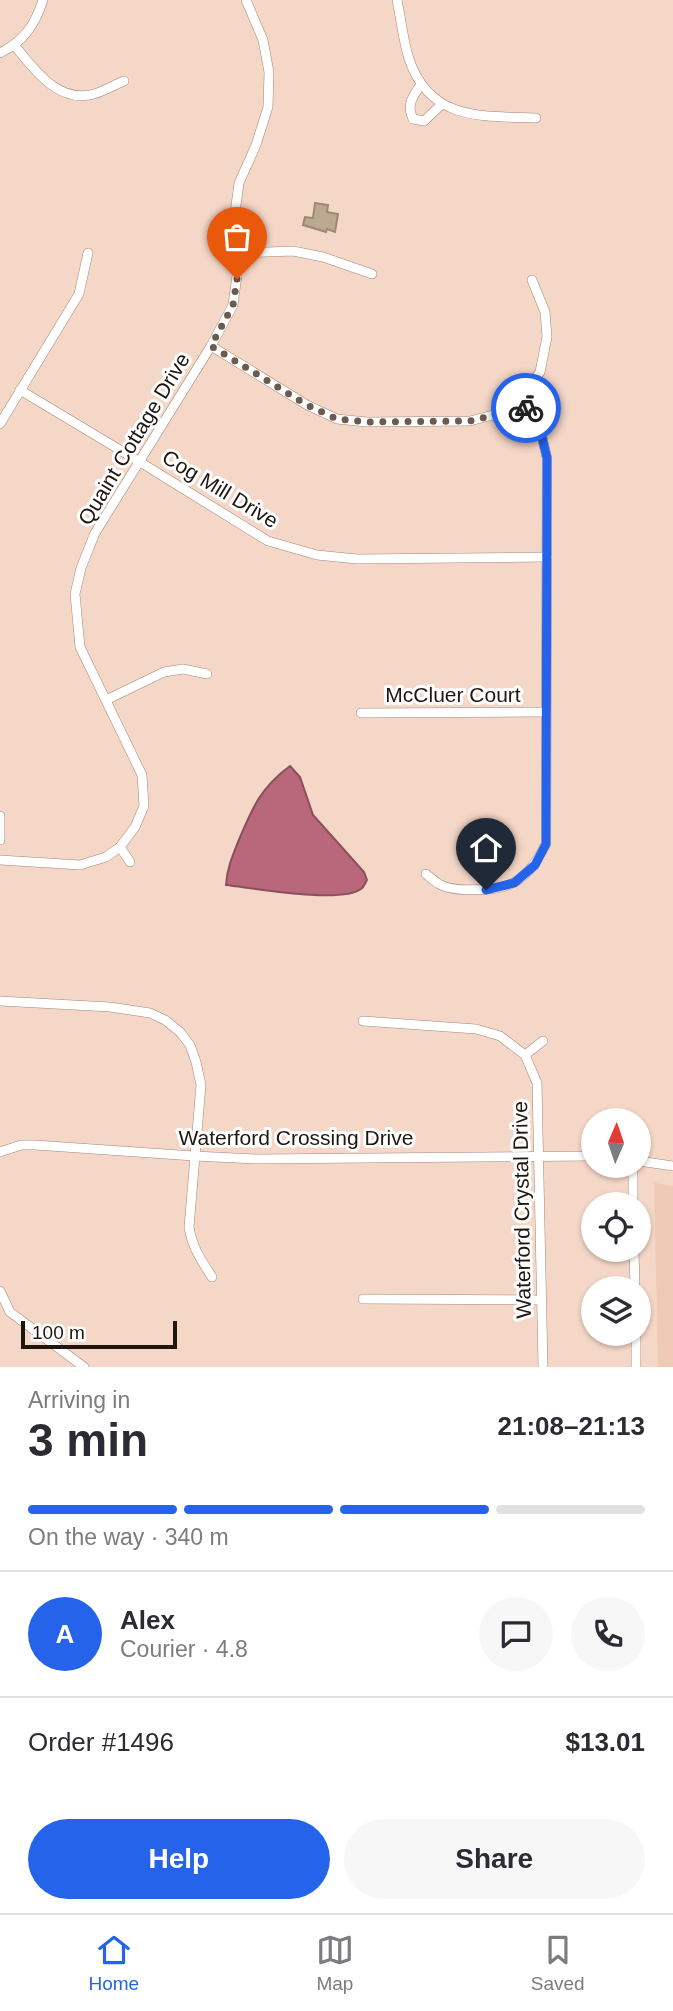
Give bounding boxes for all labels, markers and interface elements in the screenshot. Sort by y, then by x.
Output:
pin [207,207,267,279]
icon: bag [218,218,256,256]
street label: Quaint Cottage Drive [73,349,194,529]
courier [491,373,561,443]
icon: bike [507,389,545,427]
street label: Cog Mill Drive [158,445,282,532]
street label: McCluer Court [385,683,521,706]
pin [456,818,516,890]
icon: home [467,829,505,867]
street label: Waterford Crystal Drive [508,1101,535,1319]
north arrow [581,1108,651,1178]
map controls [581,1108,651,1346]
street label: Waterford Crossing Drive [179,1126,413,1149]
button: locate [581,1192,651,1262]
button: layers [581,1276,651,1346]
scale bar [21,1318,177,1350]
text: 100 m [32,1322,85,1343]
text: Arriving in [28,1387,130,1413]
text: 21:08–21:13 [498,1411,645,1441]
text: 3 min [28,1414,148,1466]
text: On the way · 340 m [28,1524,229,1550]
button: chat [479,1597,553,1671]
button: phone [571,1597,645,1671]
text: Alex [120,1605,175,1635]
text: A [56,1619,74,1649]
text: Courier · 4.8 [120,1636,248,1662]
text: Order #1496 [28,1727,174,1757]
text: $13.01 [565,1727,645,1757]
button: Help [28,1819,330,1899]
button: Share [344,1819,645,1899]
tab: Home [88,1931,139,1995]
tab: Map [316,1931,354,1995]
tab: Saved [531,1931,585,1995]

